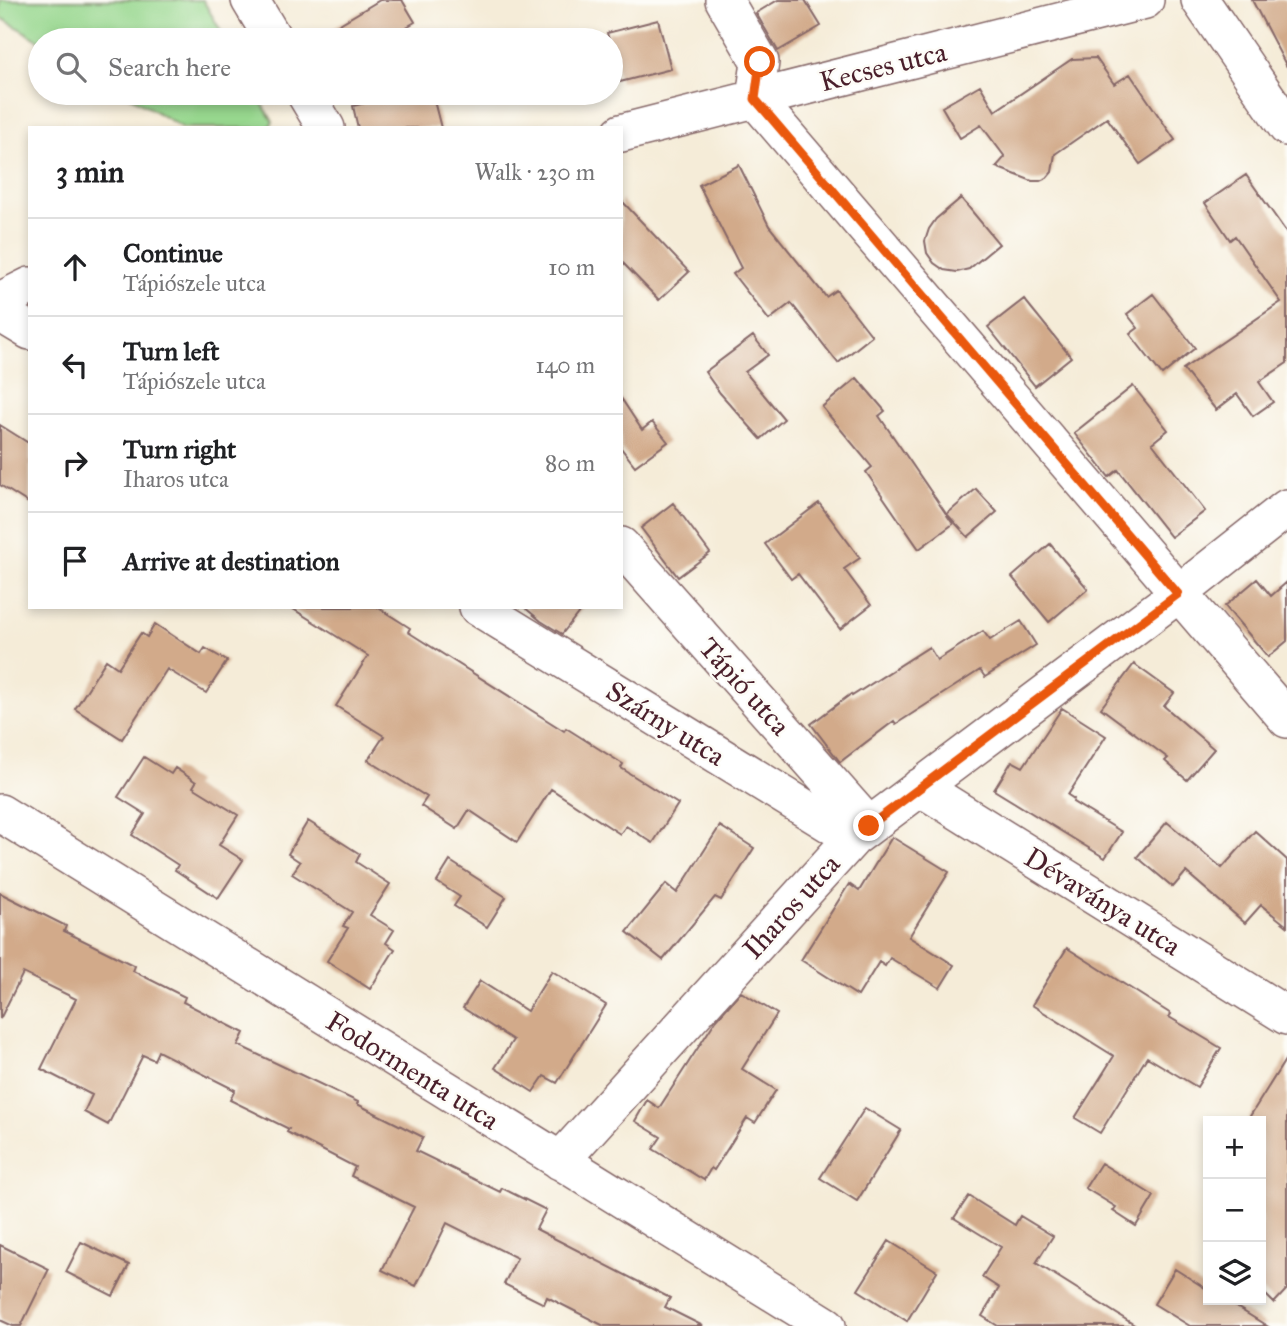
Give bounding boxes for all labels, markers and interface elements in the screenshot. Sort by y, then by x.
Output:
search box [28,28,623,105]
street label: Kecses utca [816,34,950,99]
route start [744,46,775,77]
icon: search [52,48,90,86]
text: Search here [108,51,231,83]
text: 3 min [56,154,124,190]
text: Walk · 230 m [475,158,595,186]
text: Continue [123,237,223,269]
icon: ahead [56,248,94,286]
text: 10 m [548,253,595,281]
text: Tápiószele utca [123,269,266,297]
text: Turn left [123,335,219,367]
icon: left [56,346,94,384]
text: 140 m [535,351,595,379]
text: Tápiószele utca [123,367,266,395]
text: Turn right [123,433,236,465]
icon: right [56,444,94,482]
text: 80 m [545,449,595,477]
text: Iharos utca [123,465,229,493]
icon: arrive [56,542,94,580]
text: Arrive at destination [123,545,340,577]
street label: Tápió utca [692,630,798,743]
street label: Szárny utca [600,673,732,774]
route end [853,810,884,841]
street label: Dévaványa utca [1018,839,1188,963]
street label: Iharos utca [735,847,848,966]
street label: Fodormenta utca [320,1003,506,1138]
map controls [1203,1116,1266,1305]
button: + [1203,1116,1266,1179]
button: − [1203,1179,1266,1242]
button: layers [1203,1242,1266,1305]

